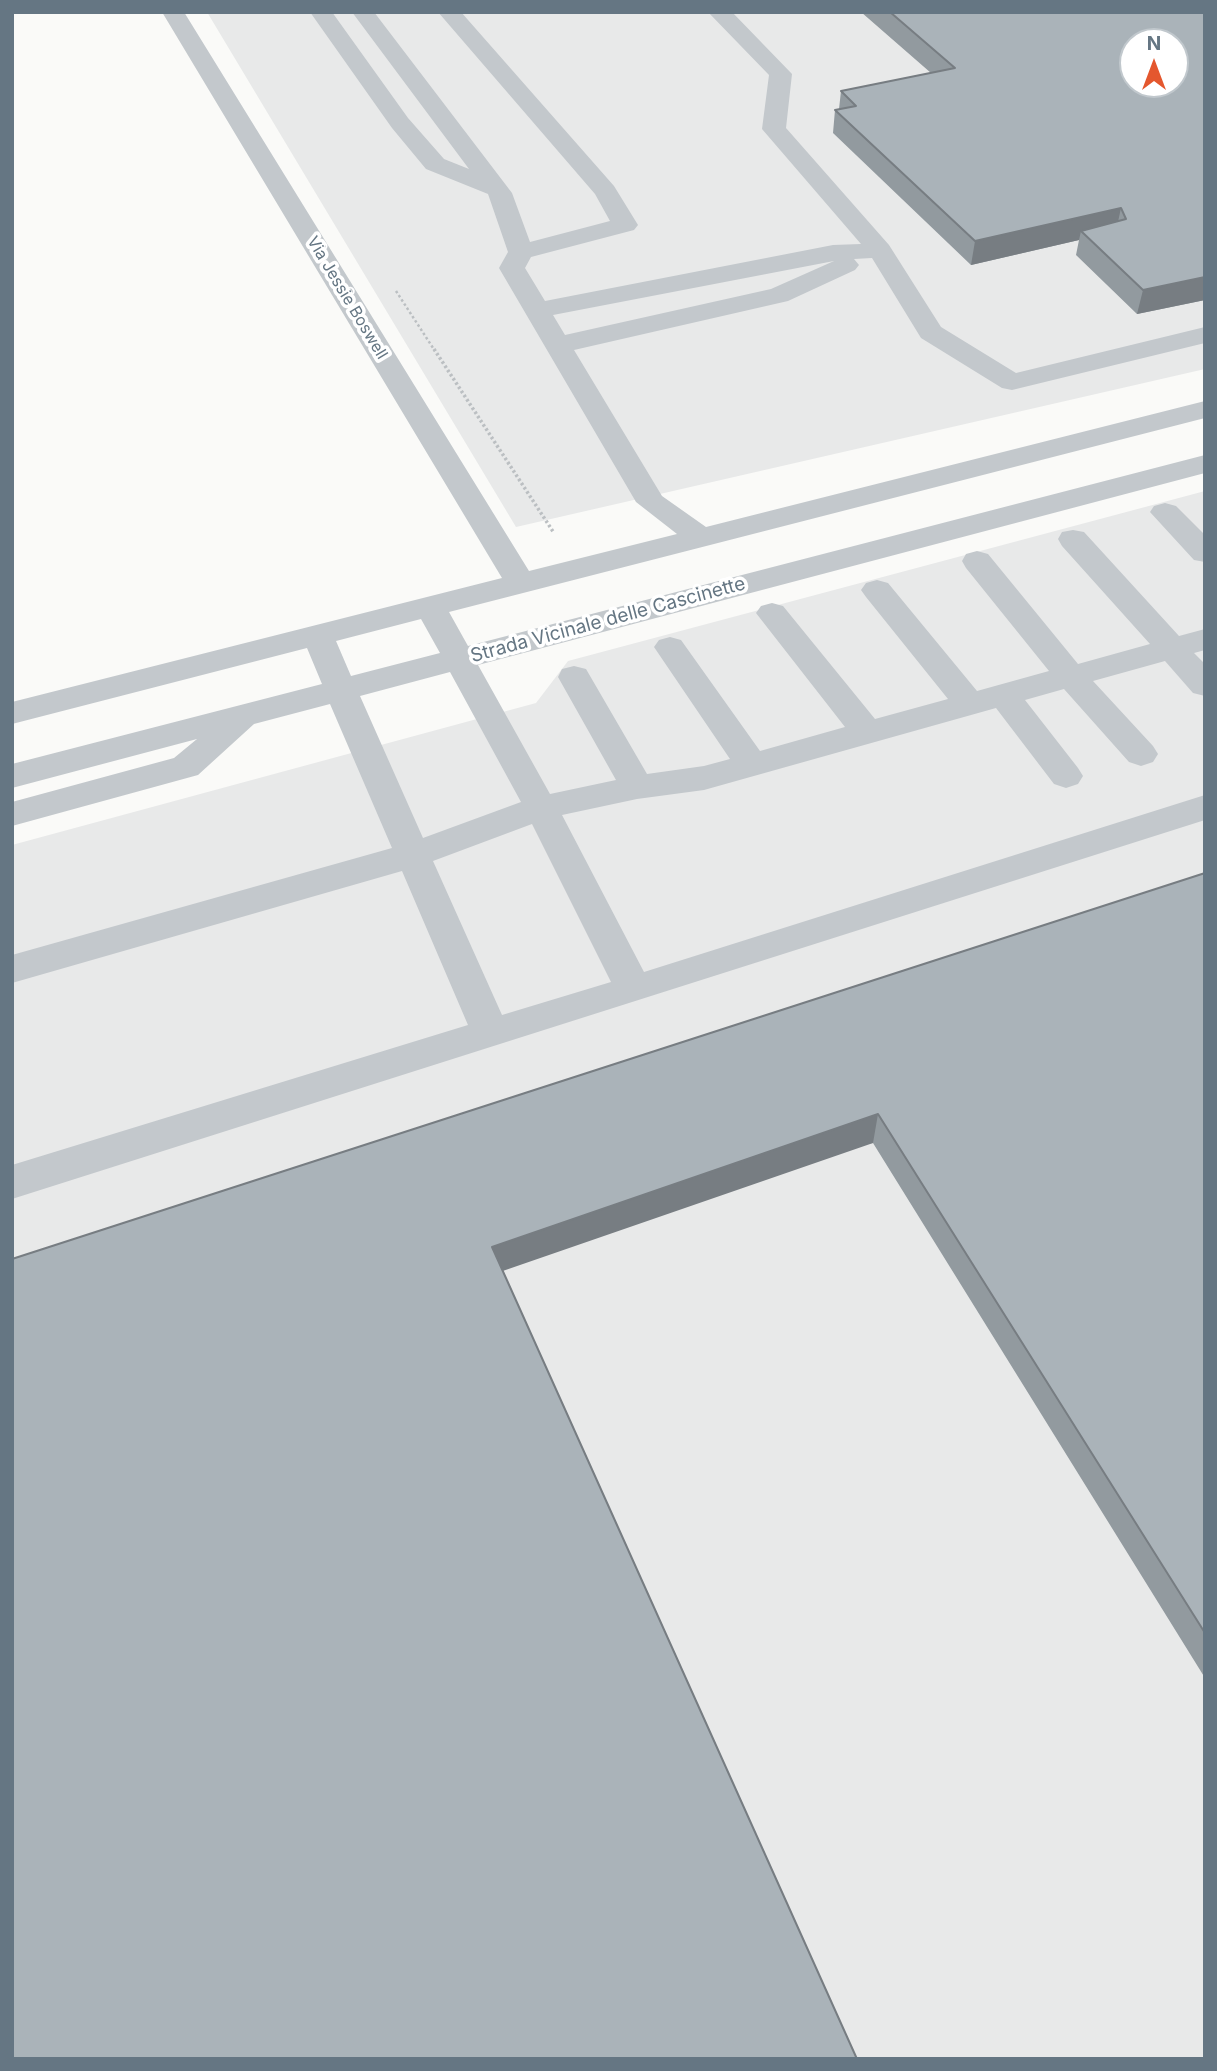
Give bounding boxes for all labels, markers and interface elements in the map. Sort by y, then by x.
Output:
north arrow [1119,28,1189,98]
text: N [1147,32,1161,55]
street label: Via Jessie Boswell [303,233,391,363]
street label: Strada Vicinale delle Cascinette [468,572,748,668]

